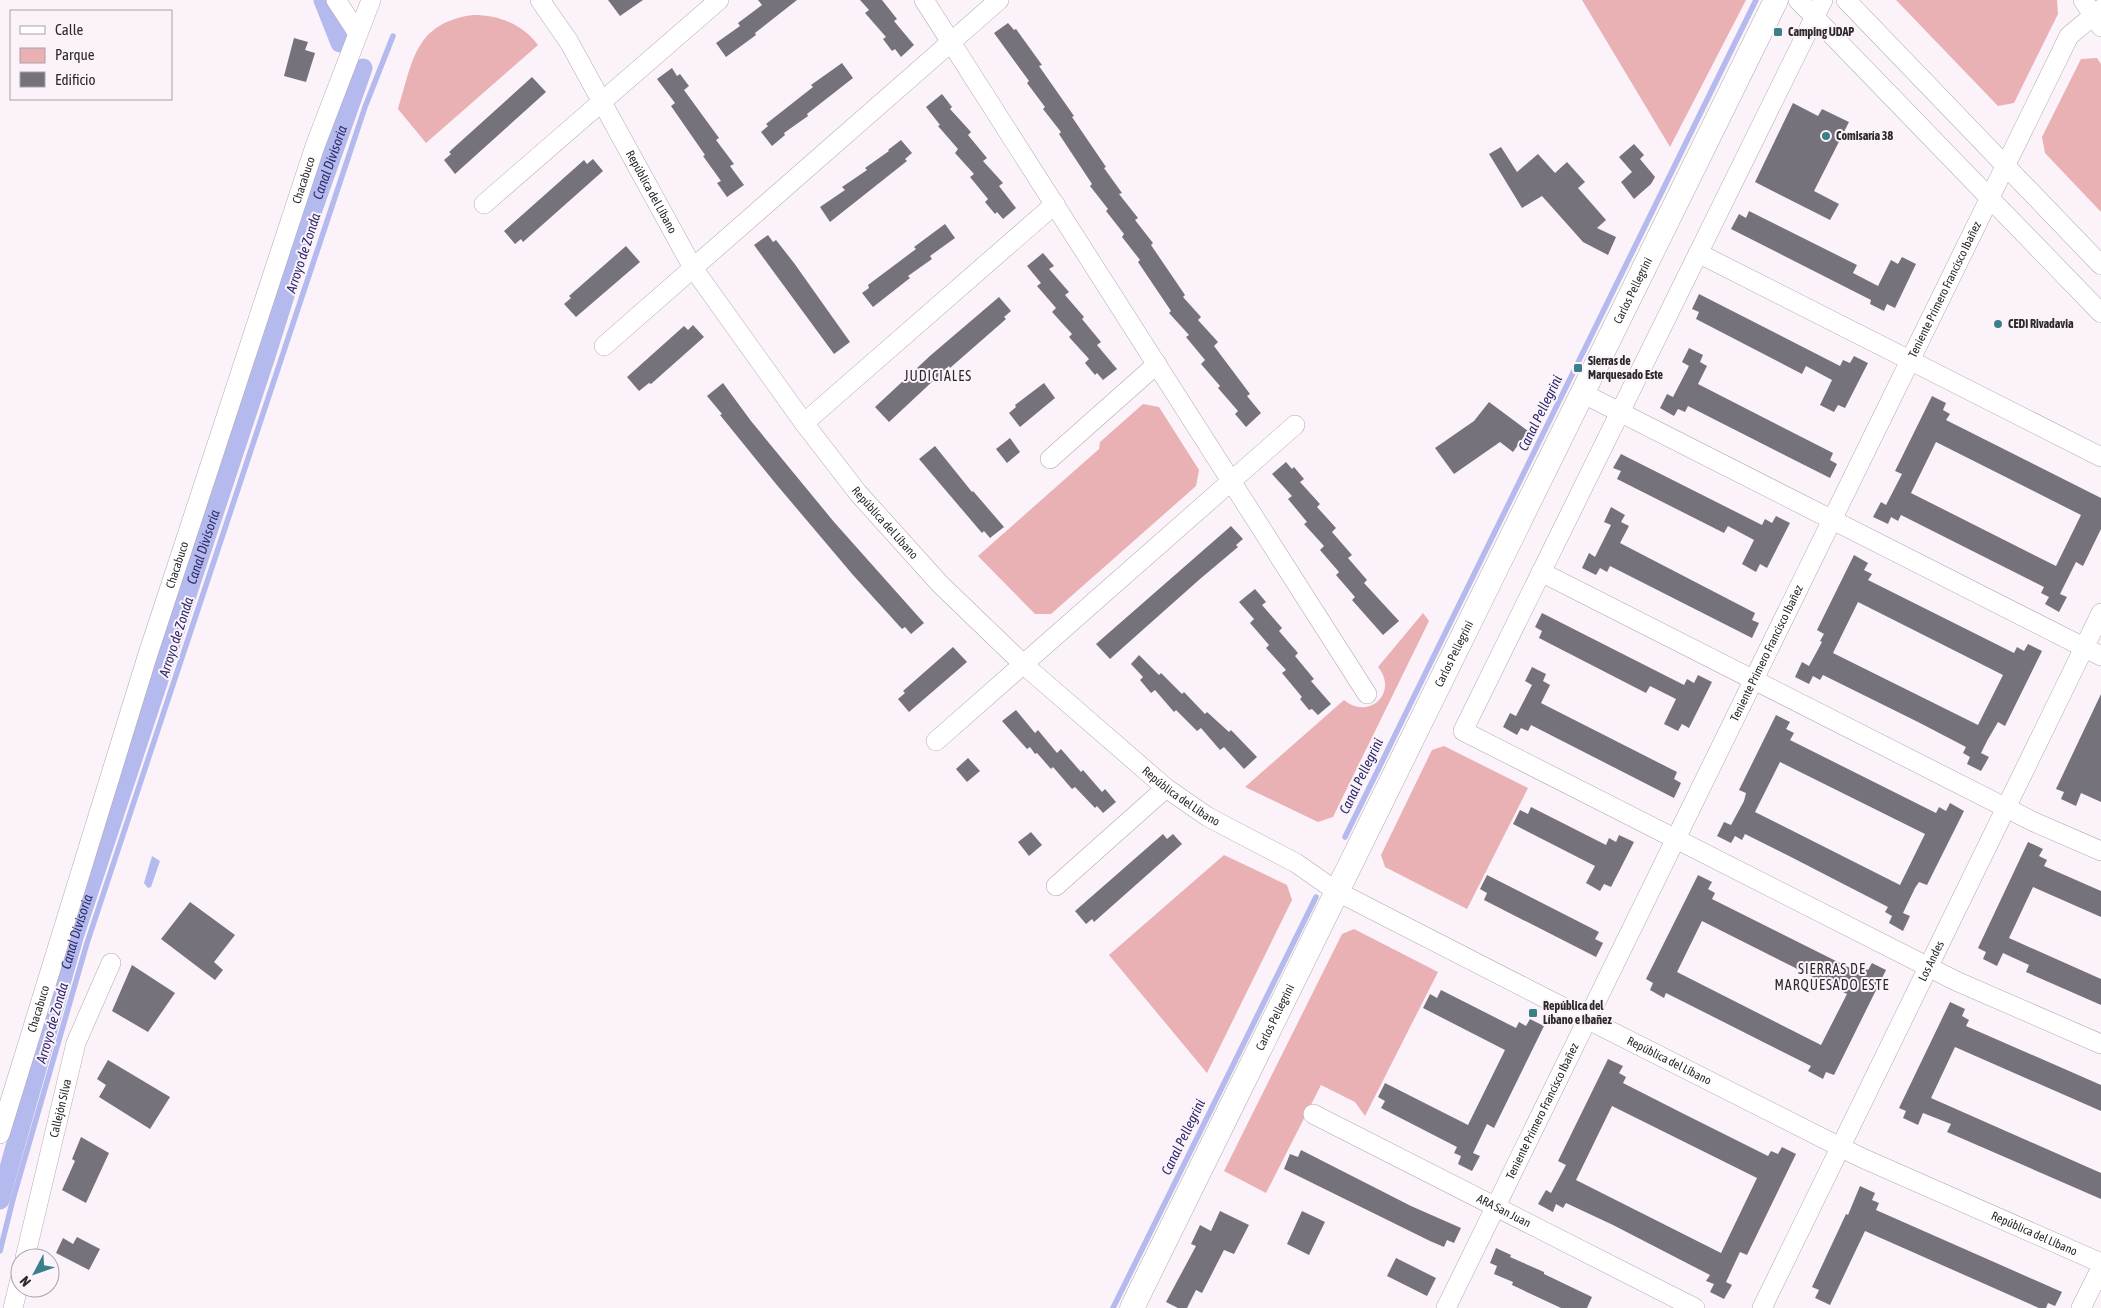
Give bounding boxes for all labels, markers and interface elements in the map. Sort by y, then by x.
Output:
legend [10,10,172,100]
text: Calle [55,21,84,38]
place label: Camping UDAP [1788,25,1854,39]
marker: Camping UDAP [1772,26,1784,38]
text: Parque [55,46,95,63]
text: Edificio [55,71,96,88]
water label: Canal Divisoria [309,123,350,201]
place label: Comisaría 38 [1836,129,1893,143]
marker: Comisaría 38 [1820,130,1832,142]
street label: República del Líbano [623,148,680,236]
street label: Chacabuco [290,155,318,205]
water label: Arroyo de Zonda [282,211,324,296]
street label: Teniente Primero Francisco Ibañez [1906,219,1984,360]
street label: Carlos Pellegrini [1611,255,1655,326]
place label: CEDI Rivadavia [2008,317,2074,331]
marker: CEDI Rivadavia [1992,318,2004,330]
place label: Sierras de Marquesado Este [1588,354,1664,382]
marker: Sierras de Marquesado Este [1572,362,1584,374]
district label: JUDICIALES [904,368,972,384]
water label: Canal Pellegrini [1515,373,1565,453]
street label: República del Líbano [849,484,921,562]
water label: Canal Divisoria [183,507,223,586]
street label: Chacabuco [163,539,192,590]
street label: Teniente Primero Francisco Ibañez [1727,582,1806,724]
water label: Arroyo de Zonda [155,595,197,680]
street label: Carlos Pellegrini [1432,619,1476,689]
water label: Canal Pellegrini [1336,736,1386,816]
street label: República del Líbano [1139,764,1222,829]
water label: Canal Divisoria [58,892,96,971]
street label: Los Andes [1915,939,1947,984]
district label: SIERRAS DE MARQUESADO ESTE [1774,961,1890,993]
water label: Arroyo de Zonda [33,980,71,1066]
street label: Carlos Pellegrini [1253,982,1297,1053]
street label: Chacabuco [25,983,53,1034]
place label: República del Líbano e Ibañez [1543,999,1612,1027]
marker: República del Líbano e Ibañez [1527,1007,1539,1019]
street label: República del Líbano [1625,1034,1714,1088]
street label: Teniente Primero Francisco Ibañez [1503,1040,1582,1182]
street label: Callejón Silva [47,1077,74,1139]
water label: Canal Pellegrini [1158,1097,1208,1177]
street label: ARA San Juan [1474,1191,1533,1230]
street label: República del Líbano [1989,1209,2080,1259]
north arrow [10,1248,60,1298]
text: N [16,1273,34,1290]

